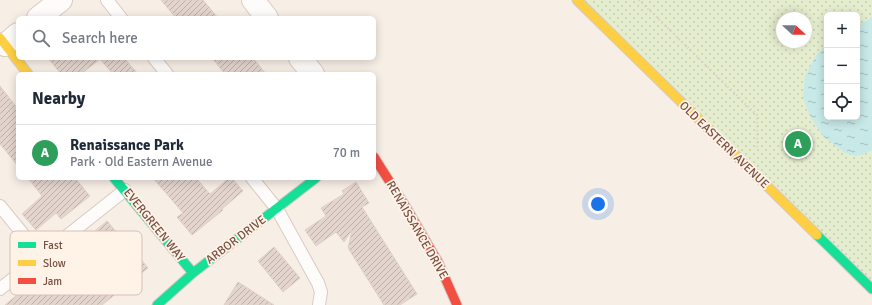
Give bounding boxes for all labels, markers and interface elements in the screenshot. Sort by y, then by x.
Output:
north arrow [776,12,812,48]
map controls [824,12,860,120]
button: + [824,12,860,48]
search box [16,16,376,60]
icon: search [30,27,52,49]
text: Search here [62,29,138,47]
button: − [824,48,860,84]
button: locate [824,84,860,120]
text: Nearby [32,88,85,109]
street label: OLD EASTERN AVENUE [676,98,772,192]
pin: A [785,129,811,159]
text: Renaissance Park [70,136,184,154]
text: A [41,145,49,161]
text: 70 m [333,145,360,161]
text: Park · Old Eastern Avenue [70,154,213,170]
street label: RENAISSANCE DRIVE [383,178,451,282]
street label: EVERGREEN WAY [120,186,188,264]
your location [588,194,608,214]
street label: ARBOR DRIVE [203,212,269,268]
legend [10,231,142,295]
text: Fast [43,239,63,252]
text: Slow [43,257,66,270]
text: Jam [43,275,62,288]

